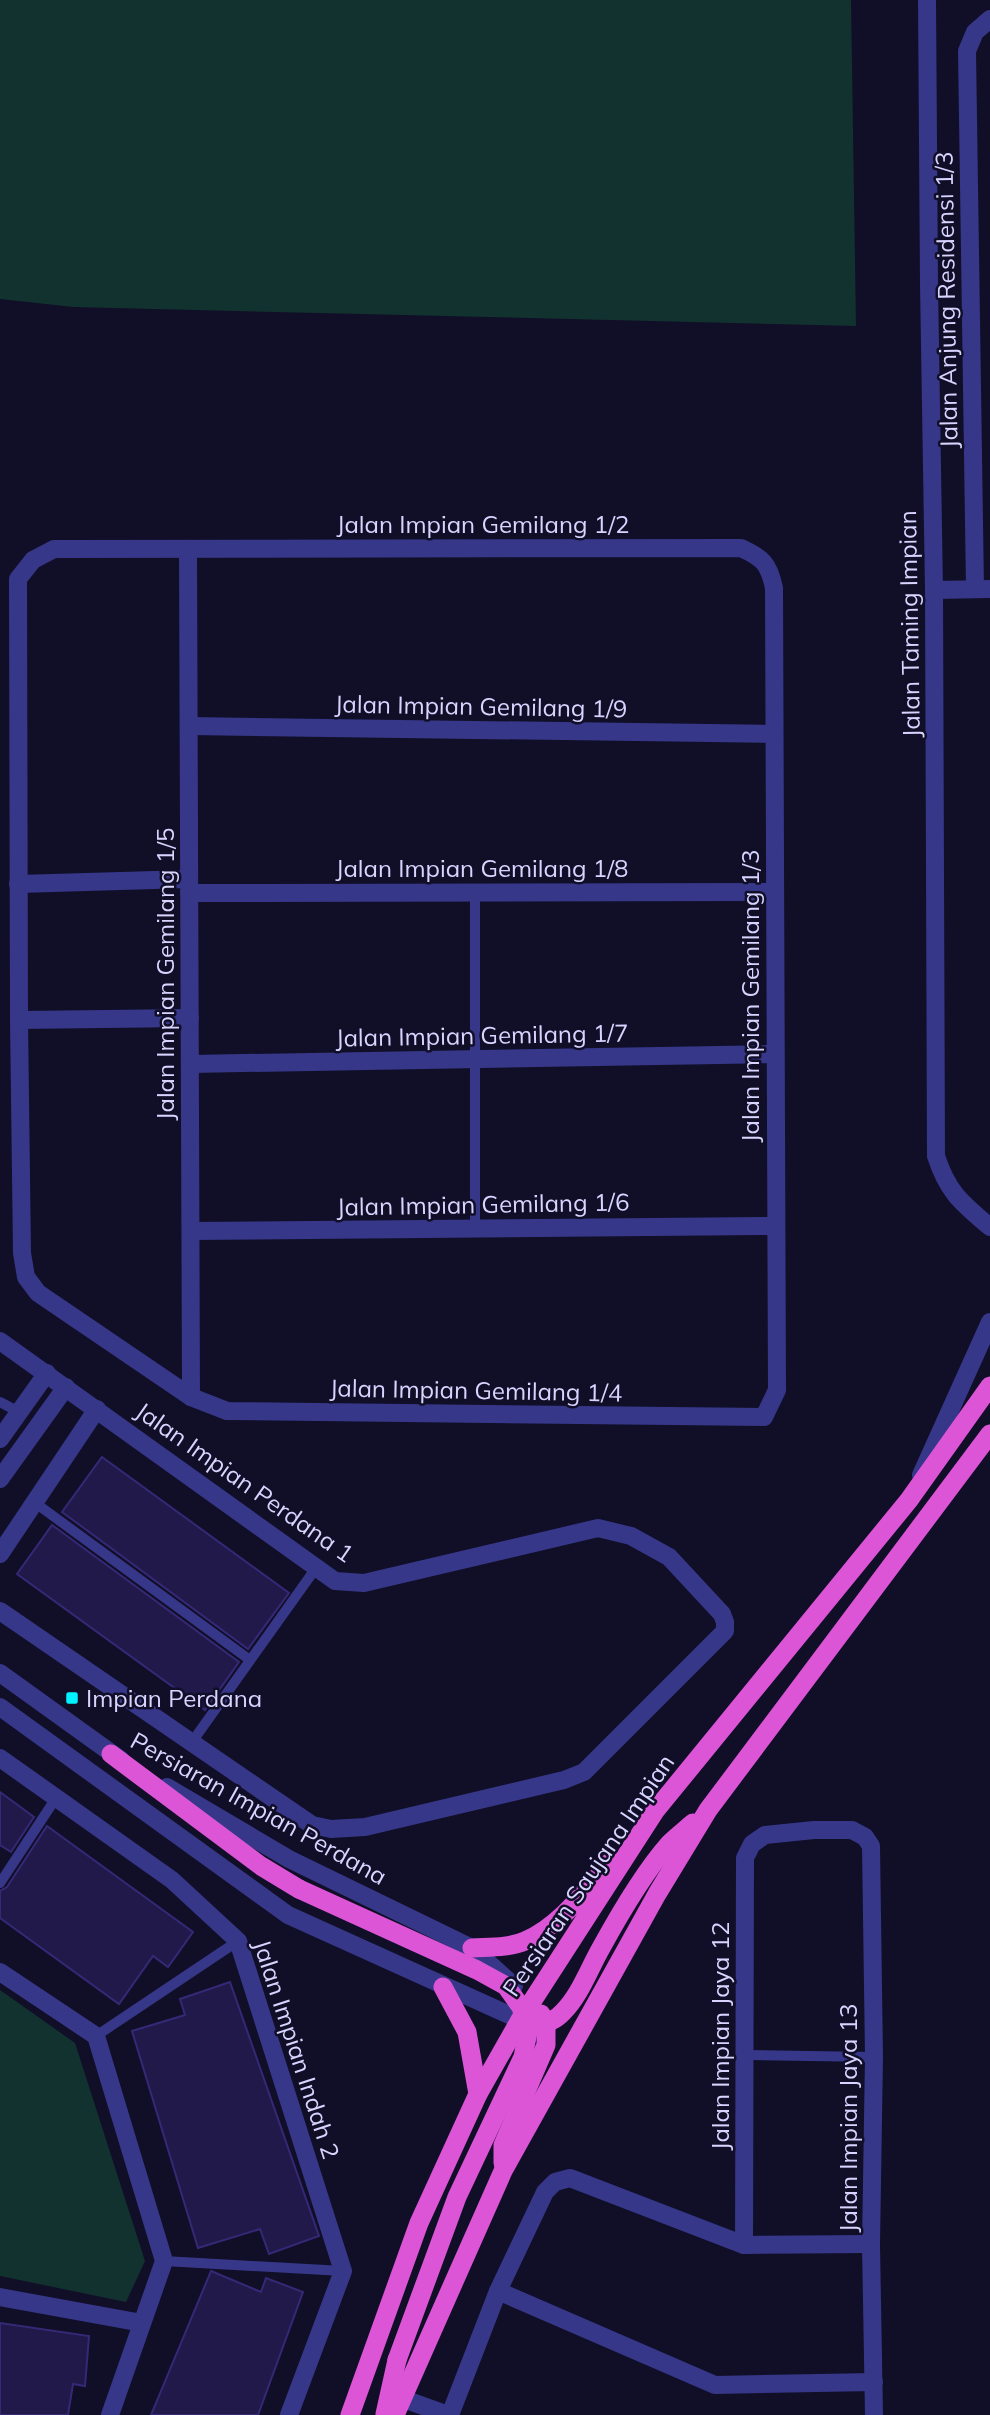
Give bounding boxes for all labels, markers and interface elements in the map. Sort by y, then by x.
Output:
street label: Jalan Anjung Residensi 1/3 [928,151,964,449]
street label: Jalan Impian Gemilang 1/2 [337,509,629,539]
street label: Jalan Taming Impian [892,510,926,738]
street label: Jalan Impian Gemilang 1/9 [334,688,628,724]
street label: Jalan Impian Gemilang 1/5 [150,828,180,1120]
street label: Jalan Impian Gemilang 1/3 [735,850,765,1142]
street label: Jalan Impian Gemilang 1/8 [336,853,628,883]
street label: Jalan Impian Gemilang 1/7 [335,1017,629,1053]
street label: Jalan Impian Gemilang 1/6 [336,1186,630,1222]
street label: Jalan Impian Gemilang 1/4 [329,1372,623,1408]
street label: Jalan Impian Perdana 1 [130,1395,360,1569]
place label: Impian Perdana [86,1683,262,1713]
marker: Impian Perdana [64,1690,80,1706]
street label: Persiaran Impian Perdana [126,1725,392,1891]
street label: Persiaran Saujana Impian [496,1748,680,2002]
street label: Jalan Impian Jaya 12 [705,1921,735,2151]
street label: Jalan Impian Indah 2 [247,1936,347,2162]
street label: Jalan Impian Jaya 13 [833,2003,863,2233]

